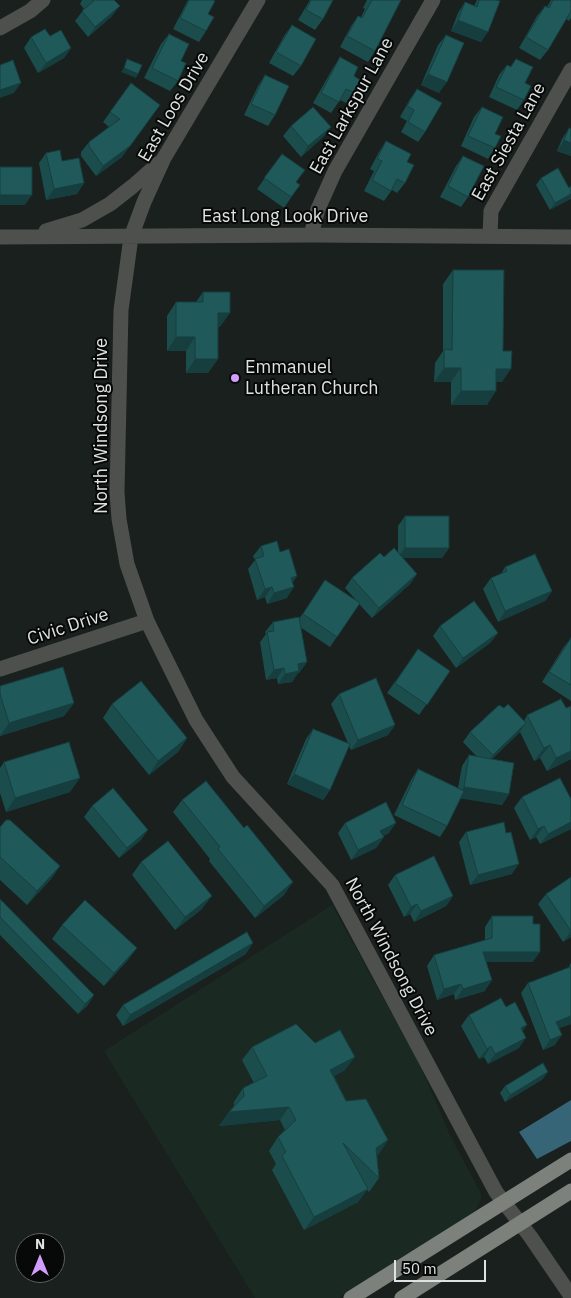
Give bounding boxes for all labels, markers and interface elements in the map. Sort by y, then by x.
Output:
street label: East Larkspur Lane [306,34,398,178]
street label: East Loos Drive [134,48,214,166]
street label: East Siesta Lane [468,79,550,205]
street label: East Long Look Drive [202,206,368,228]
street label: North Windsong Drive [91,338,113,514]
place label: Emmanuel Lutheran Church [245,357,379,399]
marker: Emmanuel Lutheran Church [229,372,241,384]
street label: Civic Drive [25,604,111,650]
street label: North Windsong Drive [340,874,442,1040]
north arrow [15,1233,65,1283]
text: N [35,1235,45,1253]
scale bar [396,1250,488,1282]
text: 50 m [402,1259,437,1278]

